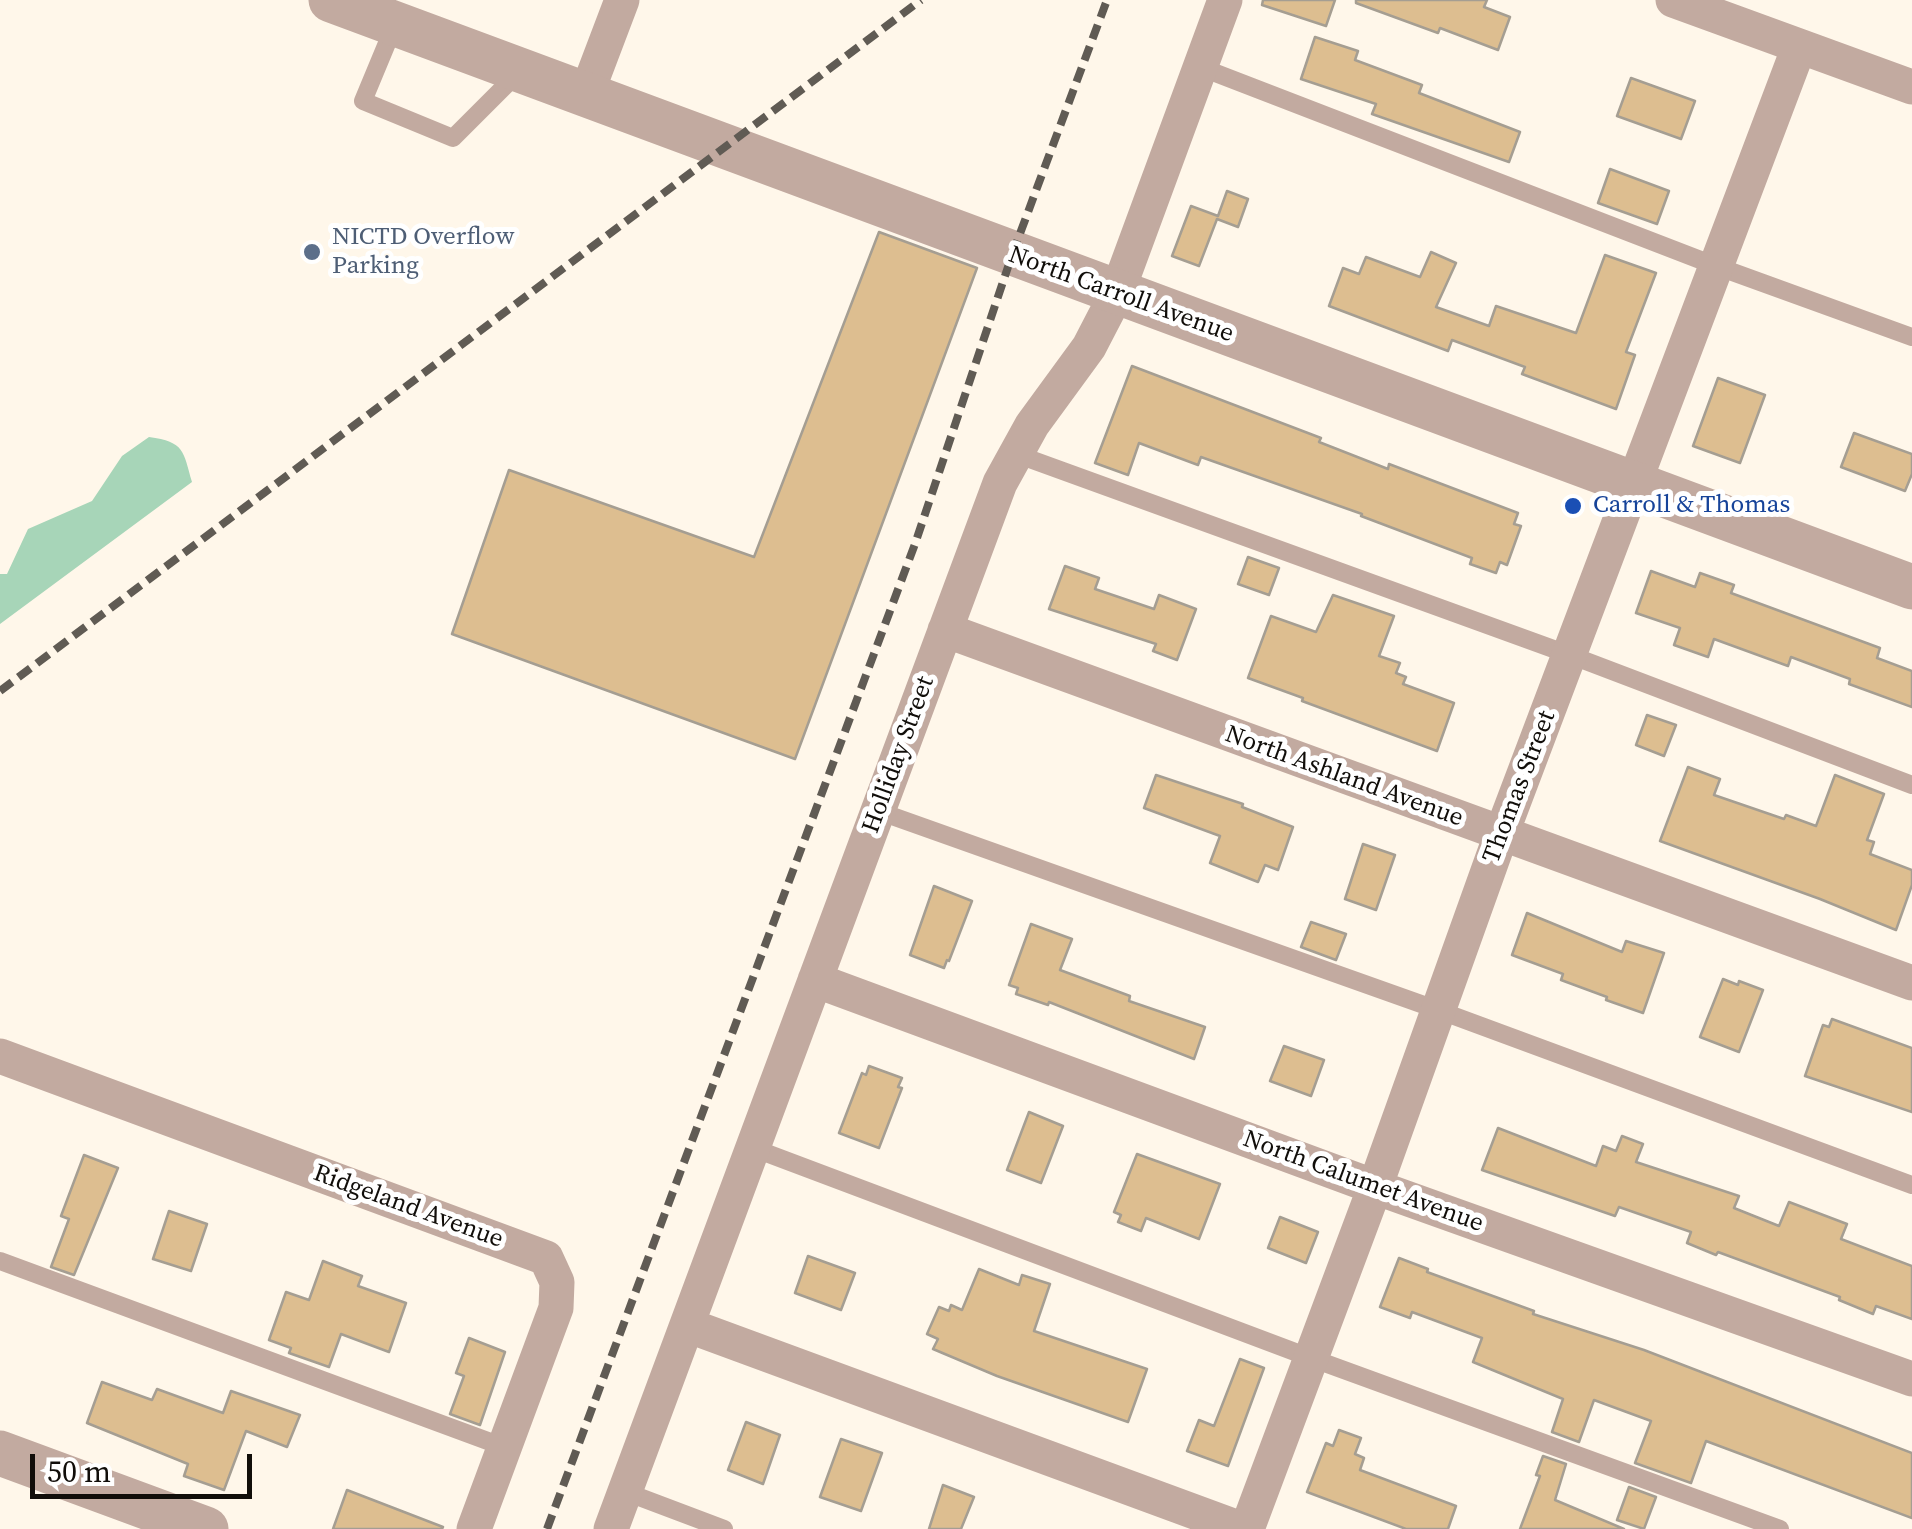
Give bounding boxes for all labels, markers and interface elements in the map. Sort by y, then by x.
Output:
place label: NICTD Overflow Parking [332,223,514,282]
street label: North Carroll Avenue [1004,240,1238,350]
marker: NICTD Overflow Parking [301,241,323,263]
place label: Carroll & Thomas [1593,491,1790,521]
marker: Carroll & Thomas [1562,495,1584,517]
street label: Holliday Street [857,672,941,838]
street label: Thomas Street [1477,707,1563,867]
street label: North Ashland Avenue [1221,720,1467,834]
street label: North Calumet Avenue [1239,1125,1487,1239]
street label: Ridgeland Avenue [309,1159,507,1255]
scale bar [35,1434,258,1496]
text: 50 m [47,1451,111,1492]

